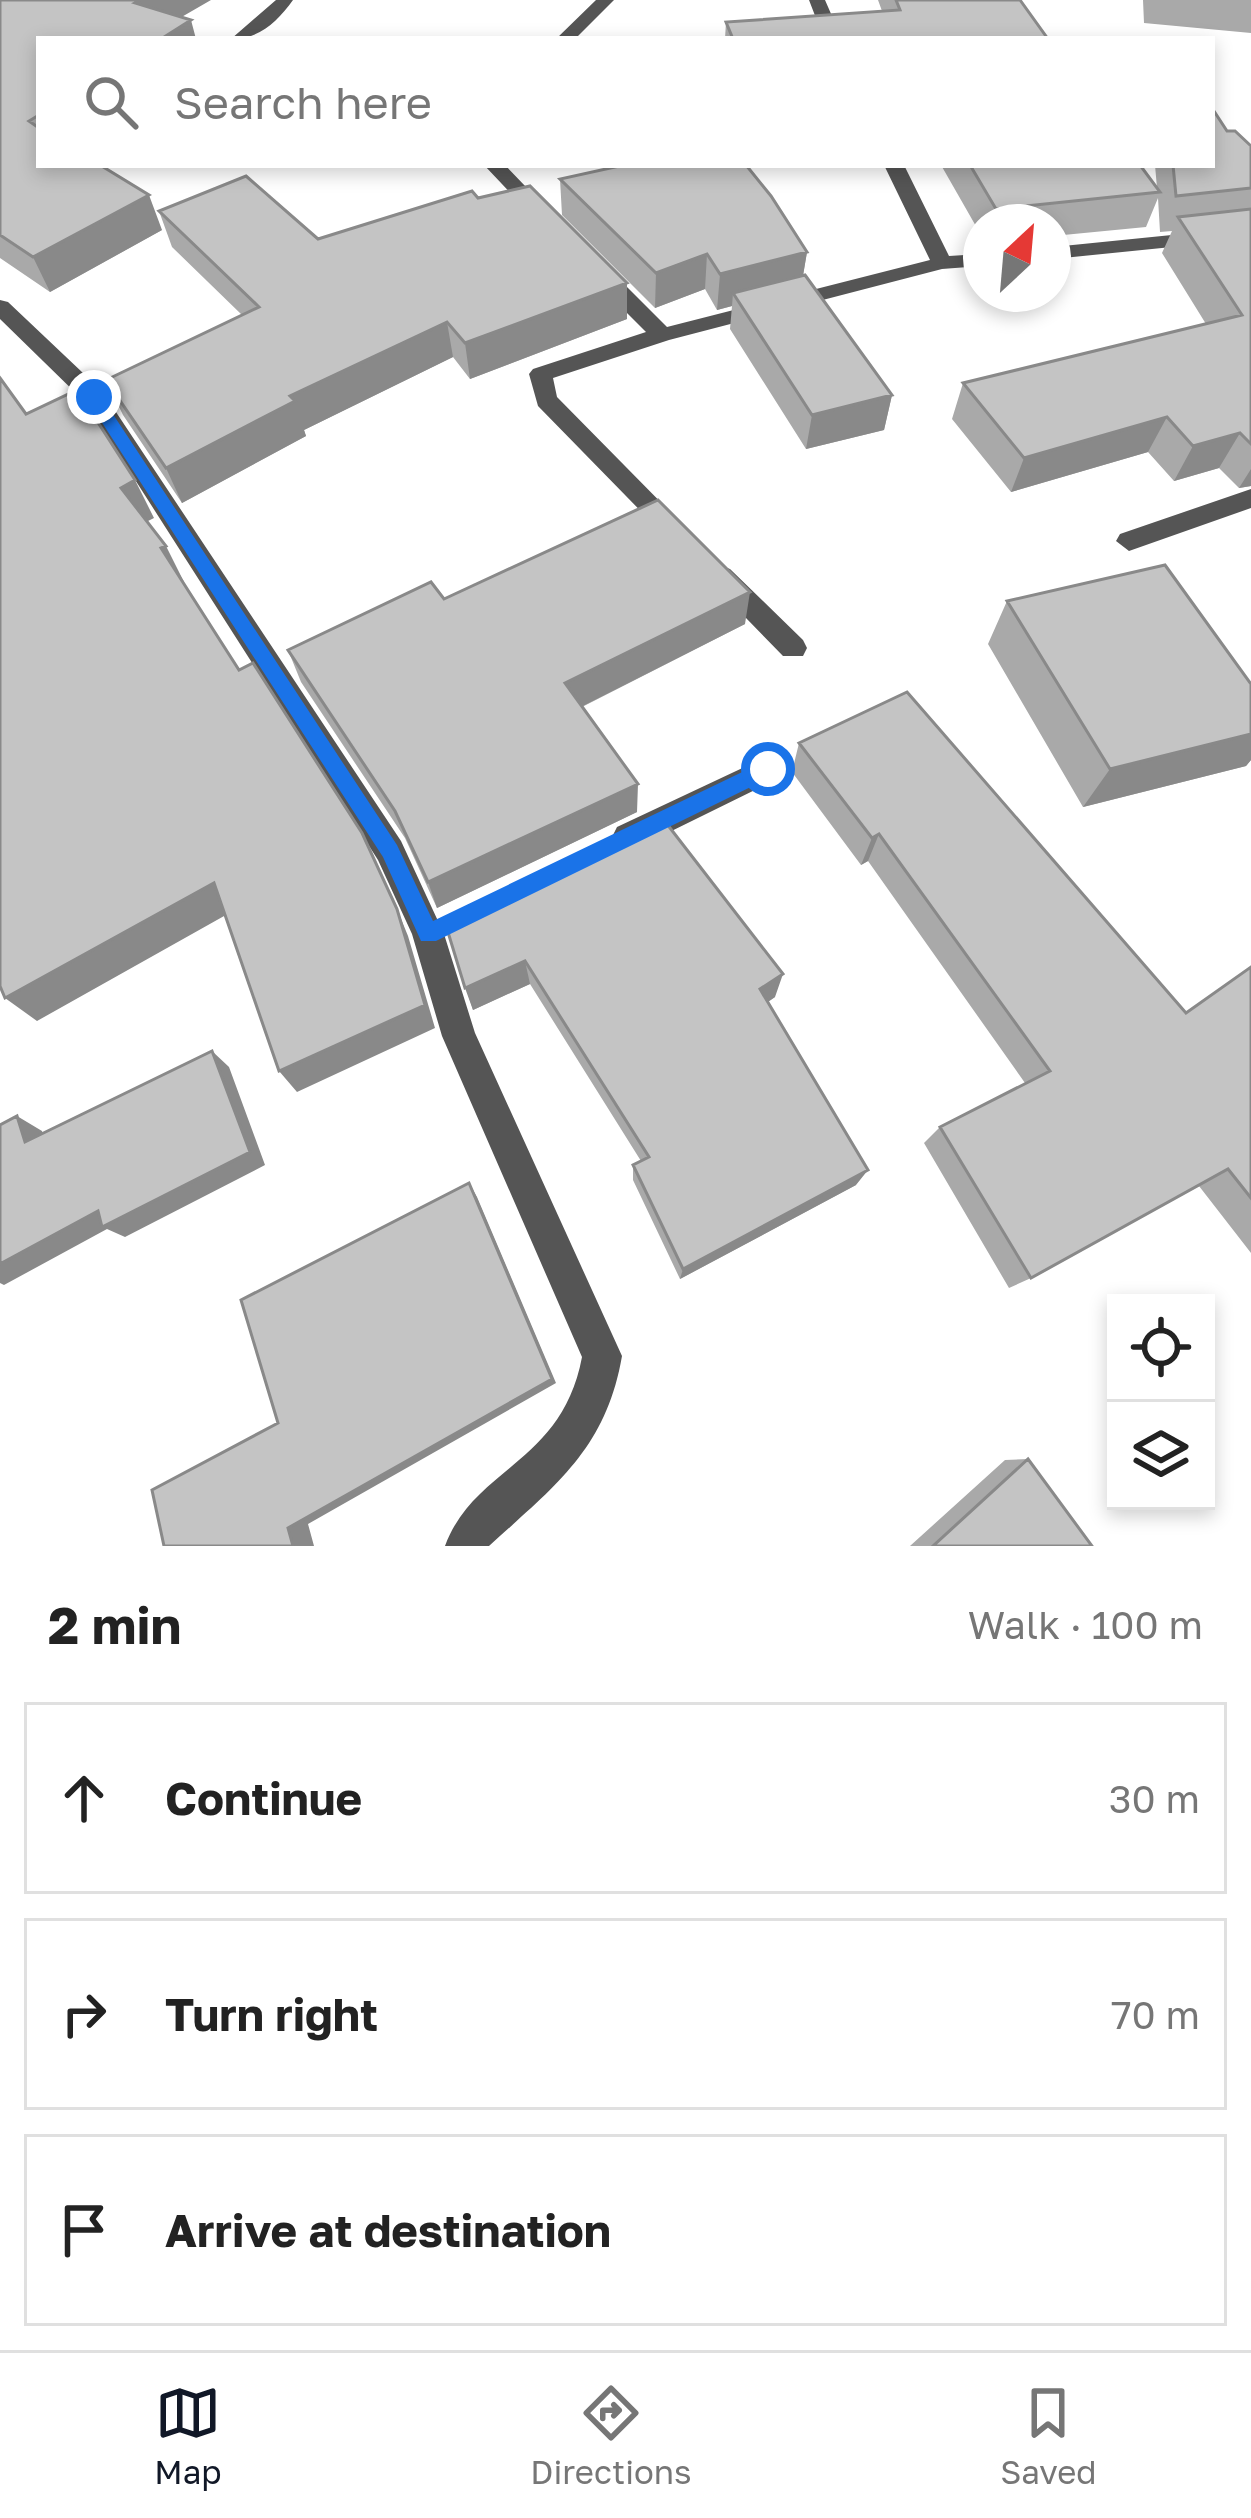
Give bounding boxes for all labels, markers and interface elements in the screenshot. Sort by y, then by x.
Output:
search box [36,36,1215,168]
icon: search [78,69,144,135]
text: Search here [174,75,432,129]
north arrow [963,204,1071,312]
route end [67,370,121,424]
route start [741,742,795,796]
map controls [1107,1294,1215,1510]
button: locate [1107,1294,1215,1402]
button: layers [1107,1402,1215,1510]
text: 2 min [48,1594,181,1655]
text: Walk · 100 m [968,1601,1203,1648]
icon: ahead [51,1765,117,1831]
text: Continue [165,1771,362,1825]
text: 30 m [1109,1775,1200,1822]
icon: right [51,1981,117,2047]
text: Turn right [165,1987,378,2041]
text: 70 m [1111,1991,1200,2038]
icon: arrive [51,2197,117,2263]
text: Arrive at destination [165,2203,611,2257]
tab: Map [154,2380,222,2491]
tab: Directions [530,2380,692,2491]
tab: Saved [1000,2380,1097,2491]

